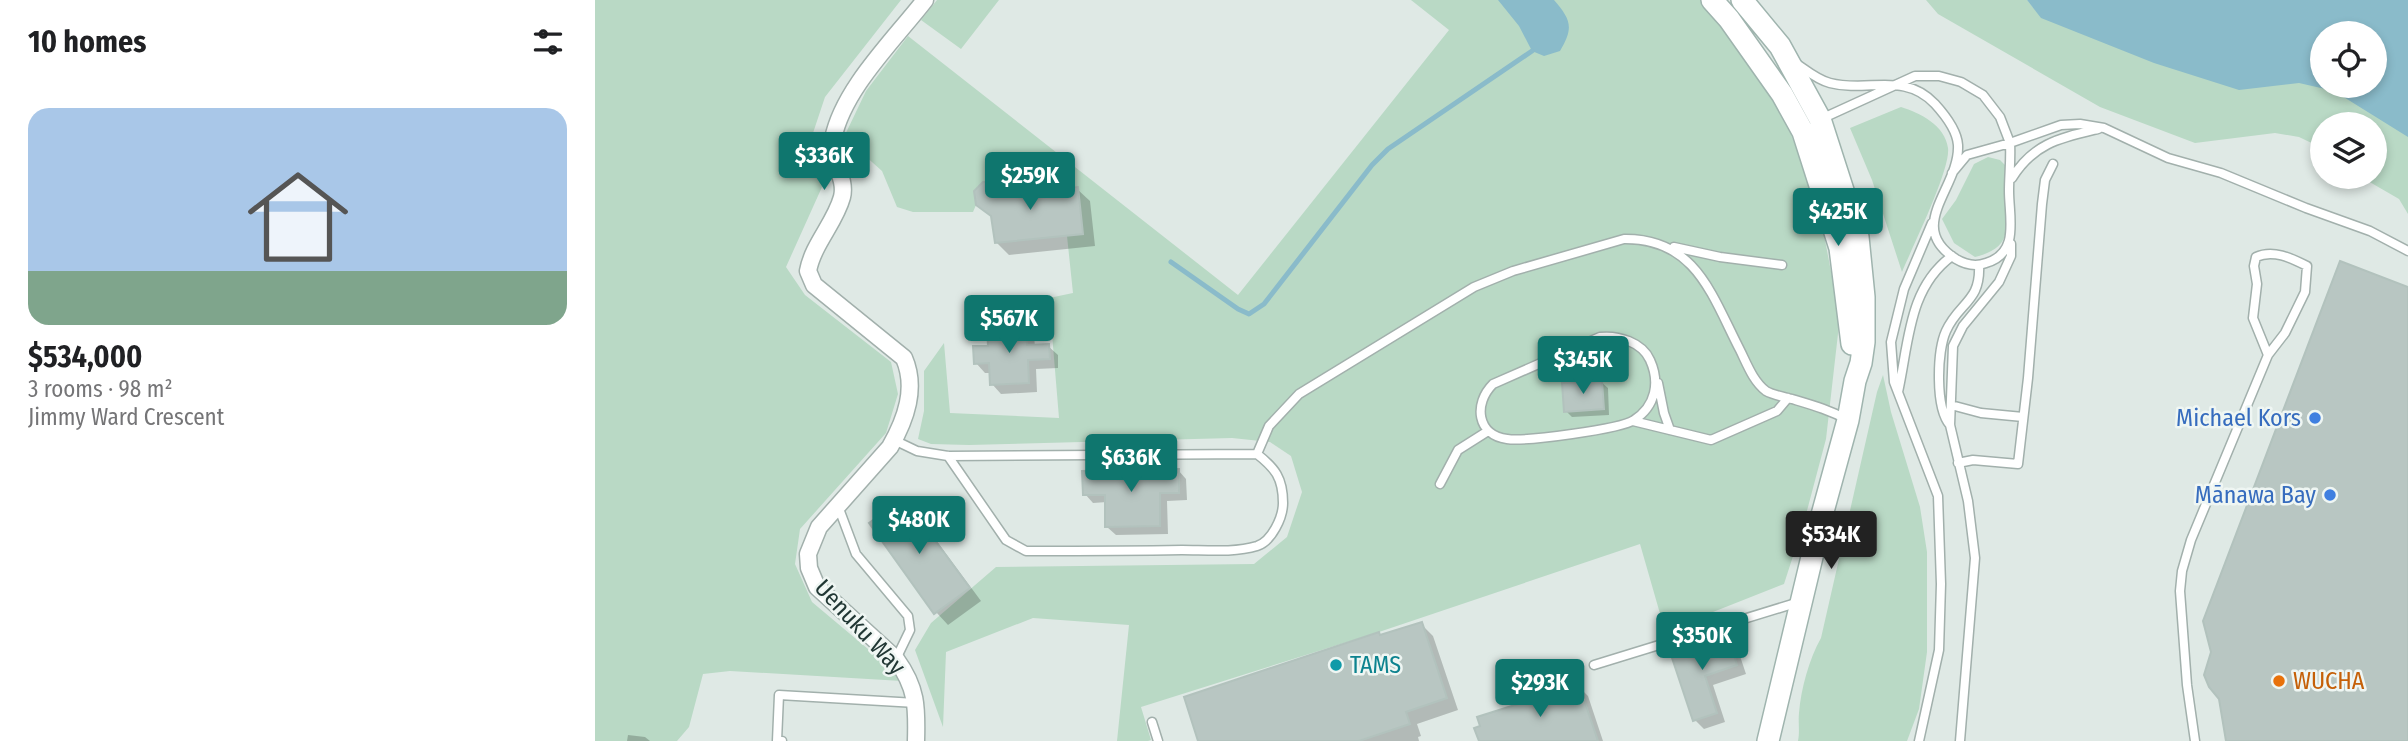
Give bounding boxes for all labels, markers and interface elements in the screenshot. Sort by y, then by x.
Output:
map controls [2310,21,2387,189]
button: locate [2310,21,2387,98]
icon: filters [529,23,567,61]
text: 10 homes [28,24,146,60]
button: layers [2310,112,2387,189]
pin: $336K [775,132,873,192]
text: $336K [795,141,853,169]
pin: $259K [981,152,1079,212]
icon: home [235,154,361,280]
text: $259K [1001,161,1059,189]
pin: $425K [1789,188,1887,248]
text: $425K [1809,197,1867,225]
pin: $567K [960,296,1058,355]
text: $567K [980,304,1038,332]
pin: $345K [1534,336,1632,396]
text: $534,000 [28,339,142,375]
text: $345K [1554,345,1612,373]
text: 3 rooms · 98 m² [28,375,173,403]
text: Jimmy Ward Crescent [28,403,224,431]
place label: Michael Kors [2176,404,2301,432]
marker: Michael Kors [2307,410,2323,426]
pin: $636K [1082,434,1180,494]
text: $636K [1101,443,1161,471]
place label: Mānawa Bay [2195,481,2316,509]
marker: Mānawa Bay [2322,487,2338,503]
pin: $480K [870,496,968,556]
text: $480K [888,505,950,533]
pin: $534K [1782,512,1880,571]
text: $534K [1802,520,1860,548]
street label: Uenuku Way [809,574,911,681]
pin: $350K [1653,612,1751,672]
text: $350K [1672,621,1732,649]
place label: TAMS [1350,651,1401,679]
marker: TAMS [1328,657,1344,673]
pin: $293K [1491,660,1589,719]
place label: WUCHA [2293,667,2365,695]
text: $293K [1511,668,1569,696]
marker: WUCHA [2271,673,2287,689]

